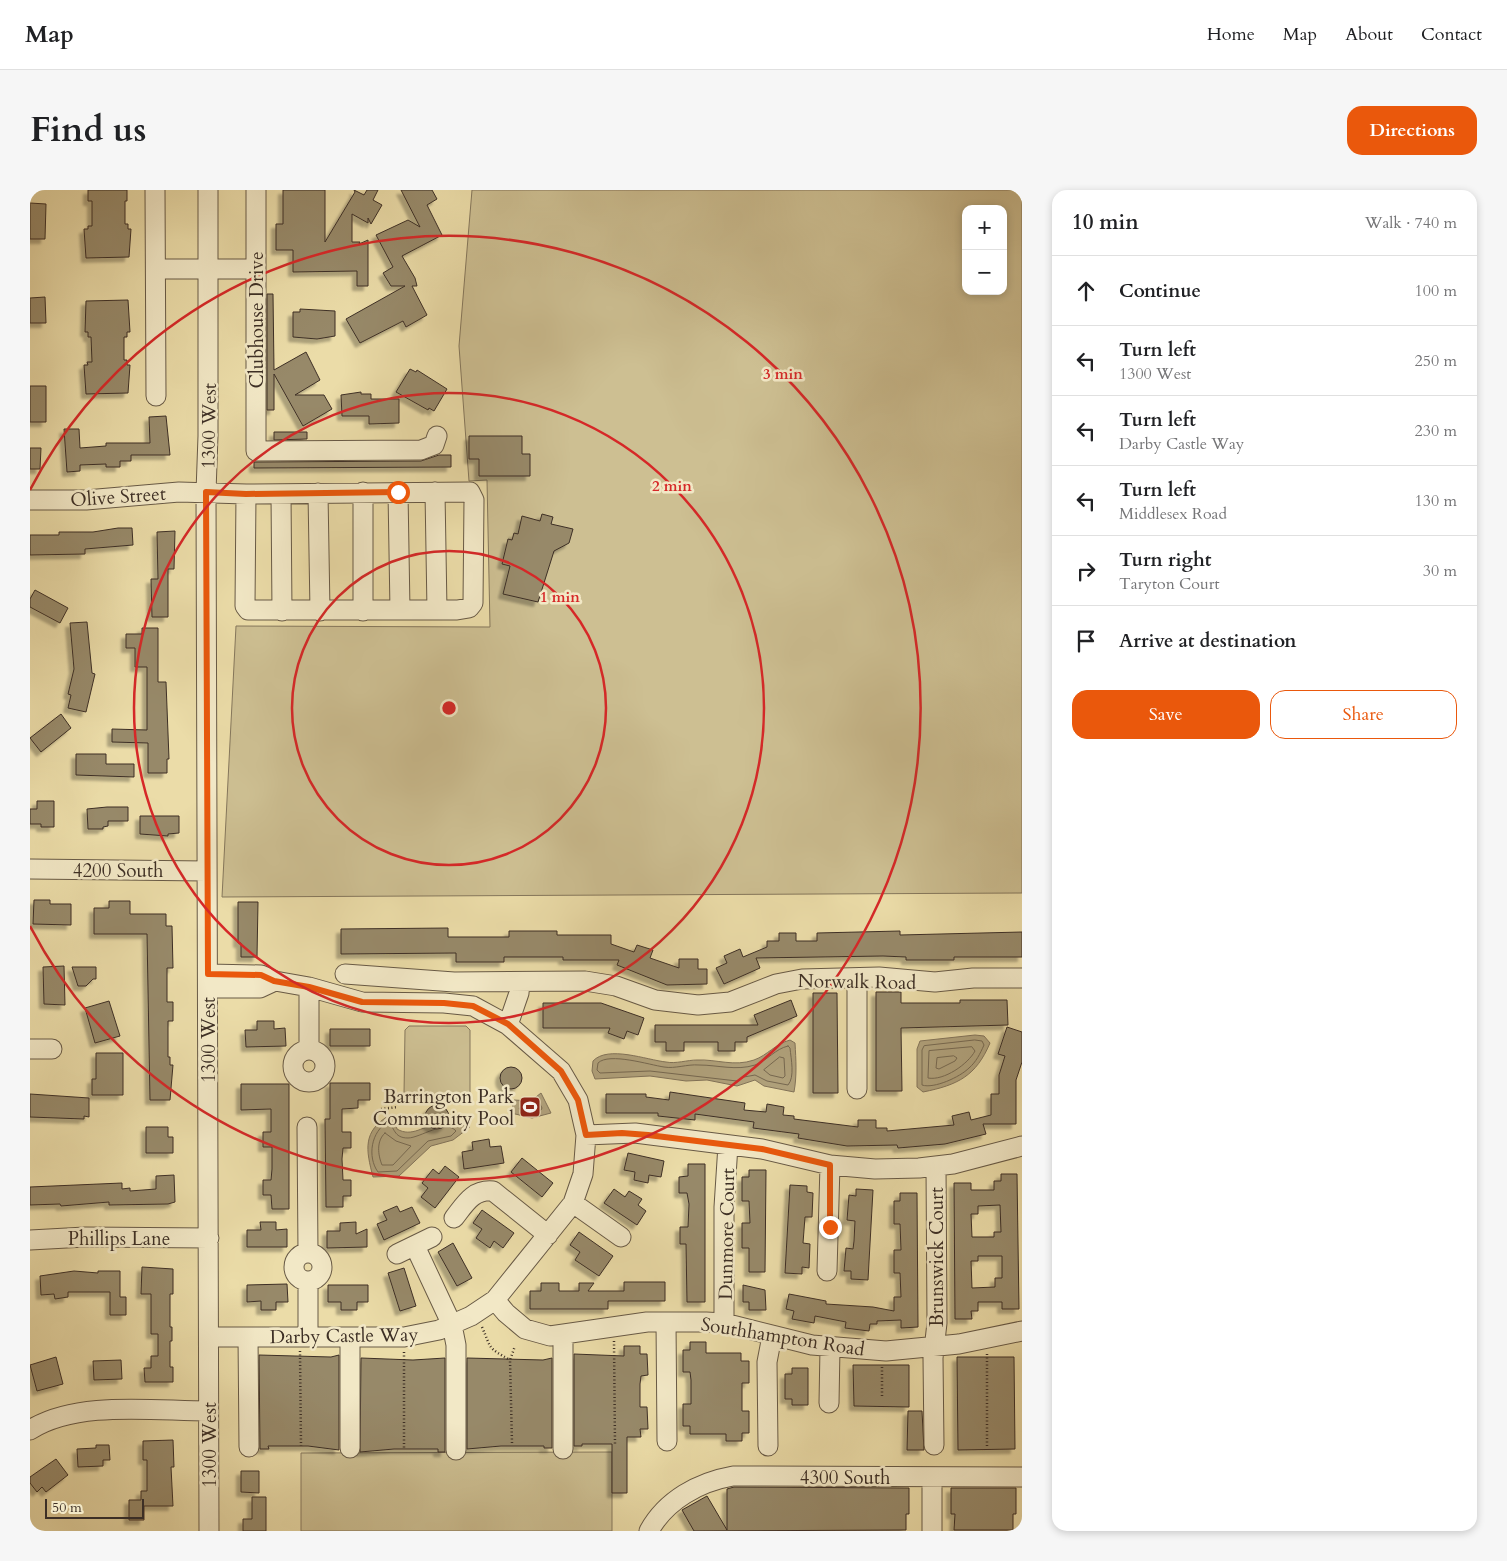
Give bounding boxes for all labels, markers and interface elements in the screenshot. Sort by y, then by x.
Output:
text: Map [25,18,74,51]
text: Home [1207,22,1255,47]
text: Map [1283,22,1317,47]
text: About [1345,22,1393,47]
text: Contact [1421,22,1482,47]
text: Find us [30,106,146,154]
button: Directions [1347,106,1477,155]
map controls [962,205,1007,295]
button: + [962,205,1007,250]
text: 10 min [1072,208,1139,237]
text: Walk · 740 m [1365,212,1457,234]
button: − [962,250,1007,295]
street label: Clubhouse Drive [244,251,270,389]
icon: ahead [1072,277,1100,305]
text: Continue [1119,278,1201,304]
text: 100 m [1415,280,1457,302]
text: Turn left [1119,337,1196,363]
icon: left [1072,347,1100,375]
text: 250 m [1415,350,1457,372]
text: 1300 West [1119,363,1191,385]
text: 3 min [763,364,803,384]
street label: 1300 West [195,383,223,469]
text: Turn left [1119,407,1196,433]
icon: left [1072,417,1100,445]
text: 230 m [1415,420,1457,442]
text: Darby Castle Way [1119,433,1244,455]
text: 2 min [652,476,692,496]
text: Turn left [1119,477,1196,503]
street label: Olive Street [69,481,167,513]
route start [387,481,410,504]
icon: left [1072,487,1100,515]
text: 130 m [1415,490,1457,512]
text: Middlesex Road [1119,503,1227,525]
text: Turn right [1119,547,1211,573]
icon: right [1072,557,1100,585]
text: 30 m [1423,560,1457,582]
text: Taryton Court [1119,573,1220,595]
text: 1 min [540,587,580,607]
icon: arrive [1072,627,1100,655]
text: Arrive at destination [1119,628,1296,654]
button: Save [1072,690,1260,739]
button: Share [1270,690,1457,739]
centre of rings [440,699,458,717]
street label: 4200 South [73,858,164,884]
street label: Norwalk Road [797,968,917,996]
street label: 1300 West [196,997,222,1083]
place label: Barrington Park Community Pool [373,1084,515,1132]
sports icon: Barrington Park Community Pool [518,1095,542,1119]
street label: Dunmore Court [713,1168,741,1300]
street label: Brunswick Court [924,1187,950,1327]
route end [819,1216,842,1239]
street label: Phillips Lane [68,1226,170,1252]
street label: Southhampton Road [699,1311,867,1363]
street label: Darby Castle Way [269,1322,419,1350]
street label: 1300 West [197,1402,223,1488]
street label: 4300 South [800,1465,891,1491]
scale bar [45,1496,144,1519]
text: 50 m [52,1498,82,1517]

